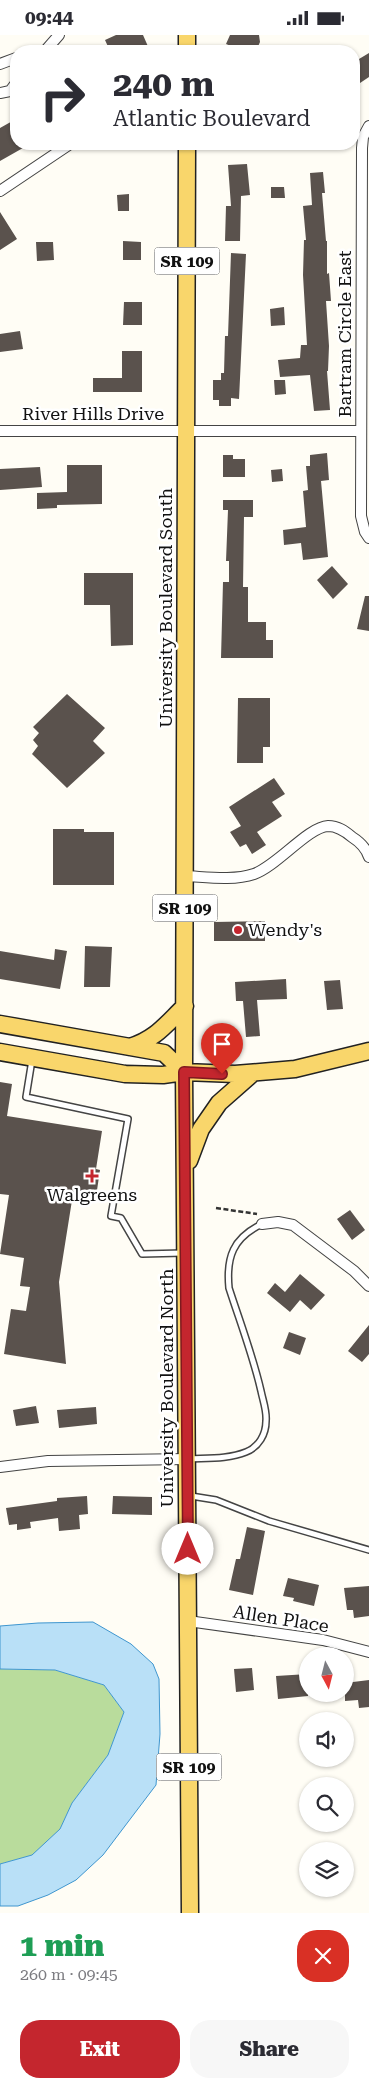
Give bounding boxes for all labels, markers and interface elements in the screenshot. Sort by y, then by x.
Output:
text: 09:44 [25,6,74,29]
text: 240 m [113,64,214,105]
icon: right [30,65,95,130]
text: Atlantic Boulevard [113,106,310,131]
road number: SR 109 [154,247,220,275]
street label: Bartram Circle East [334,250,355,417]
street label: River Hills Drive [22,403,164,424]
street label: University Boulevard South [155,488,176,728]
road number: SR 109 [152,895,218,921]
place label: Wendy's [248,919,322,940]
marker: Wendy's [232,924,244,936]
pin [201,1023,243,1074]
icon: arrive [208,1030,236,1058]
marker: Walgreens [86,1170,98,1182]
place label: Walgreens [47,1184,137,1205]
street label: University Boulevard North [156,1268,177,1508]
position arrow [161,1522,213,1574]
street label: Allen Place [232,1601,331,1636]
north arrow [299,1647,354,1703]
map controls [299,1647,354,1897]
button: sound [299,1712,354,1767]
road number: SR 109 [156,1753,222,1780]
button: search [299,1777,354,1832]
button: layers [299,1842,354,1897]
text: 1 min [20,1928,104,1963]
button: close [297,1930,349,1982]
text: 260 m · 09:45 [20,1965,118,1984]
button: Exit [20,2020,180,2078]
button: Share [190,2020,349,2078]

